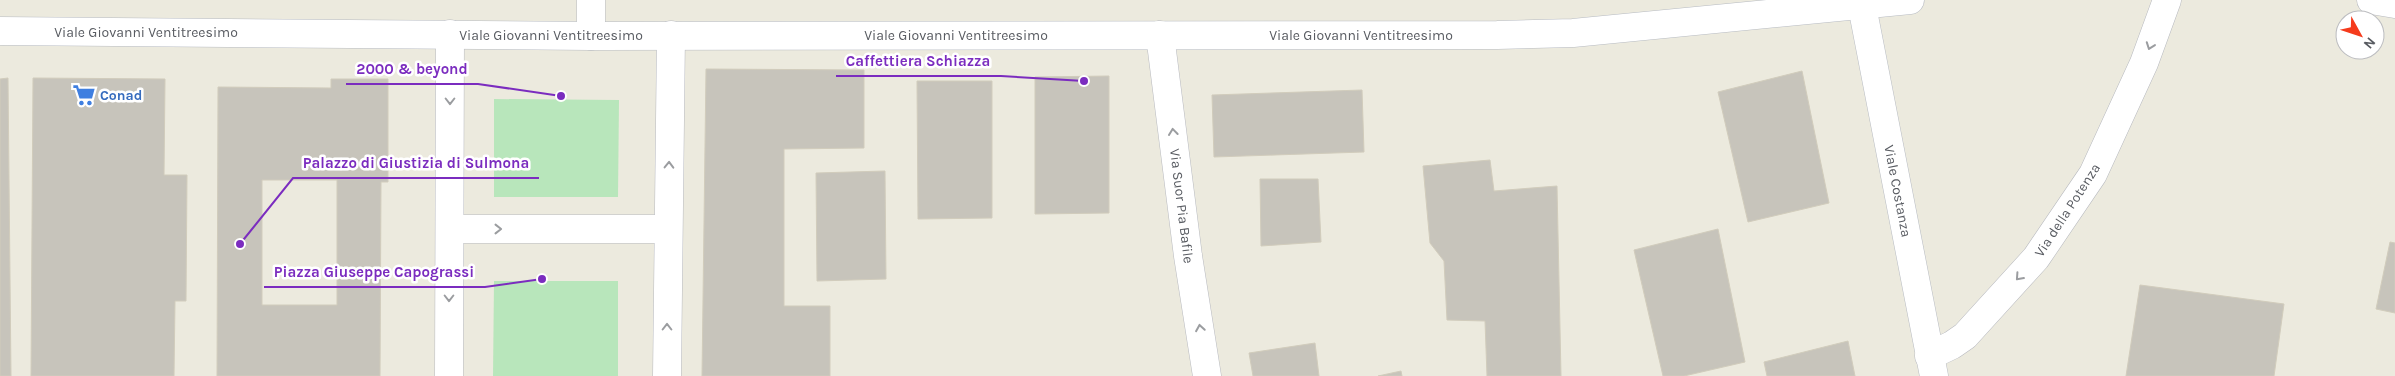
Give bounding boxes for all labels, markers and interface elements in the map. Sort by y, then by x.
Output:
north arrow [2335,10,2385,60]
street label: Viale Giovanni Ventitreesimo [54,24,238,41]
street label: Viale Giovanni Ventitreesimo [459,27,643,44]
street label: Viale Giovanni Ventitreesimo [864,27,1048,44]
street label: Viale Giovanni Ventitreesimo [1269,27,1453,44]
text: N [2360,34,2379,52]
one-way arrow [2146,41,2157,50]
callout: Caffettiera Schiazza [836,46,1001,76]
text: Caffettiera Schiazza [846,52,990,70]
callout: 2000 & beyond [346,54,478,84]
text: 2000 & beyond [356,60,468,78]
supermarket icon: Conad [71,82,97,108]
place label: Conad [100,87,142,104]
one-way arrow [445,97,455,105]
one-way arrow [1168,128,1178,137]
street label: Viale Costanza [1880,144,1915,239]
callout: Palazzo di Giustizia di Sulmona [293,148,539,178]
street label: Via Suor Pia Bafile [1166,148,1197,264]
text: Palazzo di Giustizia di Sulmona [303,154,529,172]
street label: Via della Potenza [2031,160,2104,260]
one-way arrow [664,161,674,168]
one-way arrow [495,224,503,234]
callout: Piazza Giuseppe Capograssi [264,257,485,287]
text: Piazza Giuseppe Capograssi [274,263,474,281]
one-way arrow [2016,271,2025,280]
one-way arrow [444,294,454,302]
one-way arrow [662,323,672,331]
one-way arrow [1195,323,1205,332]

